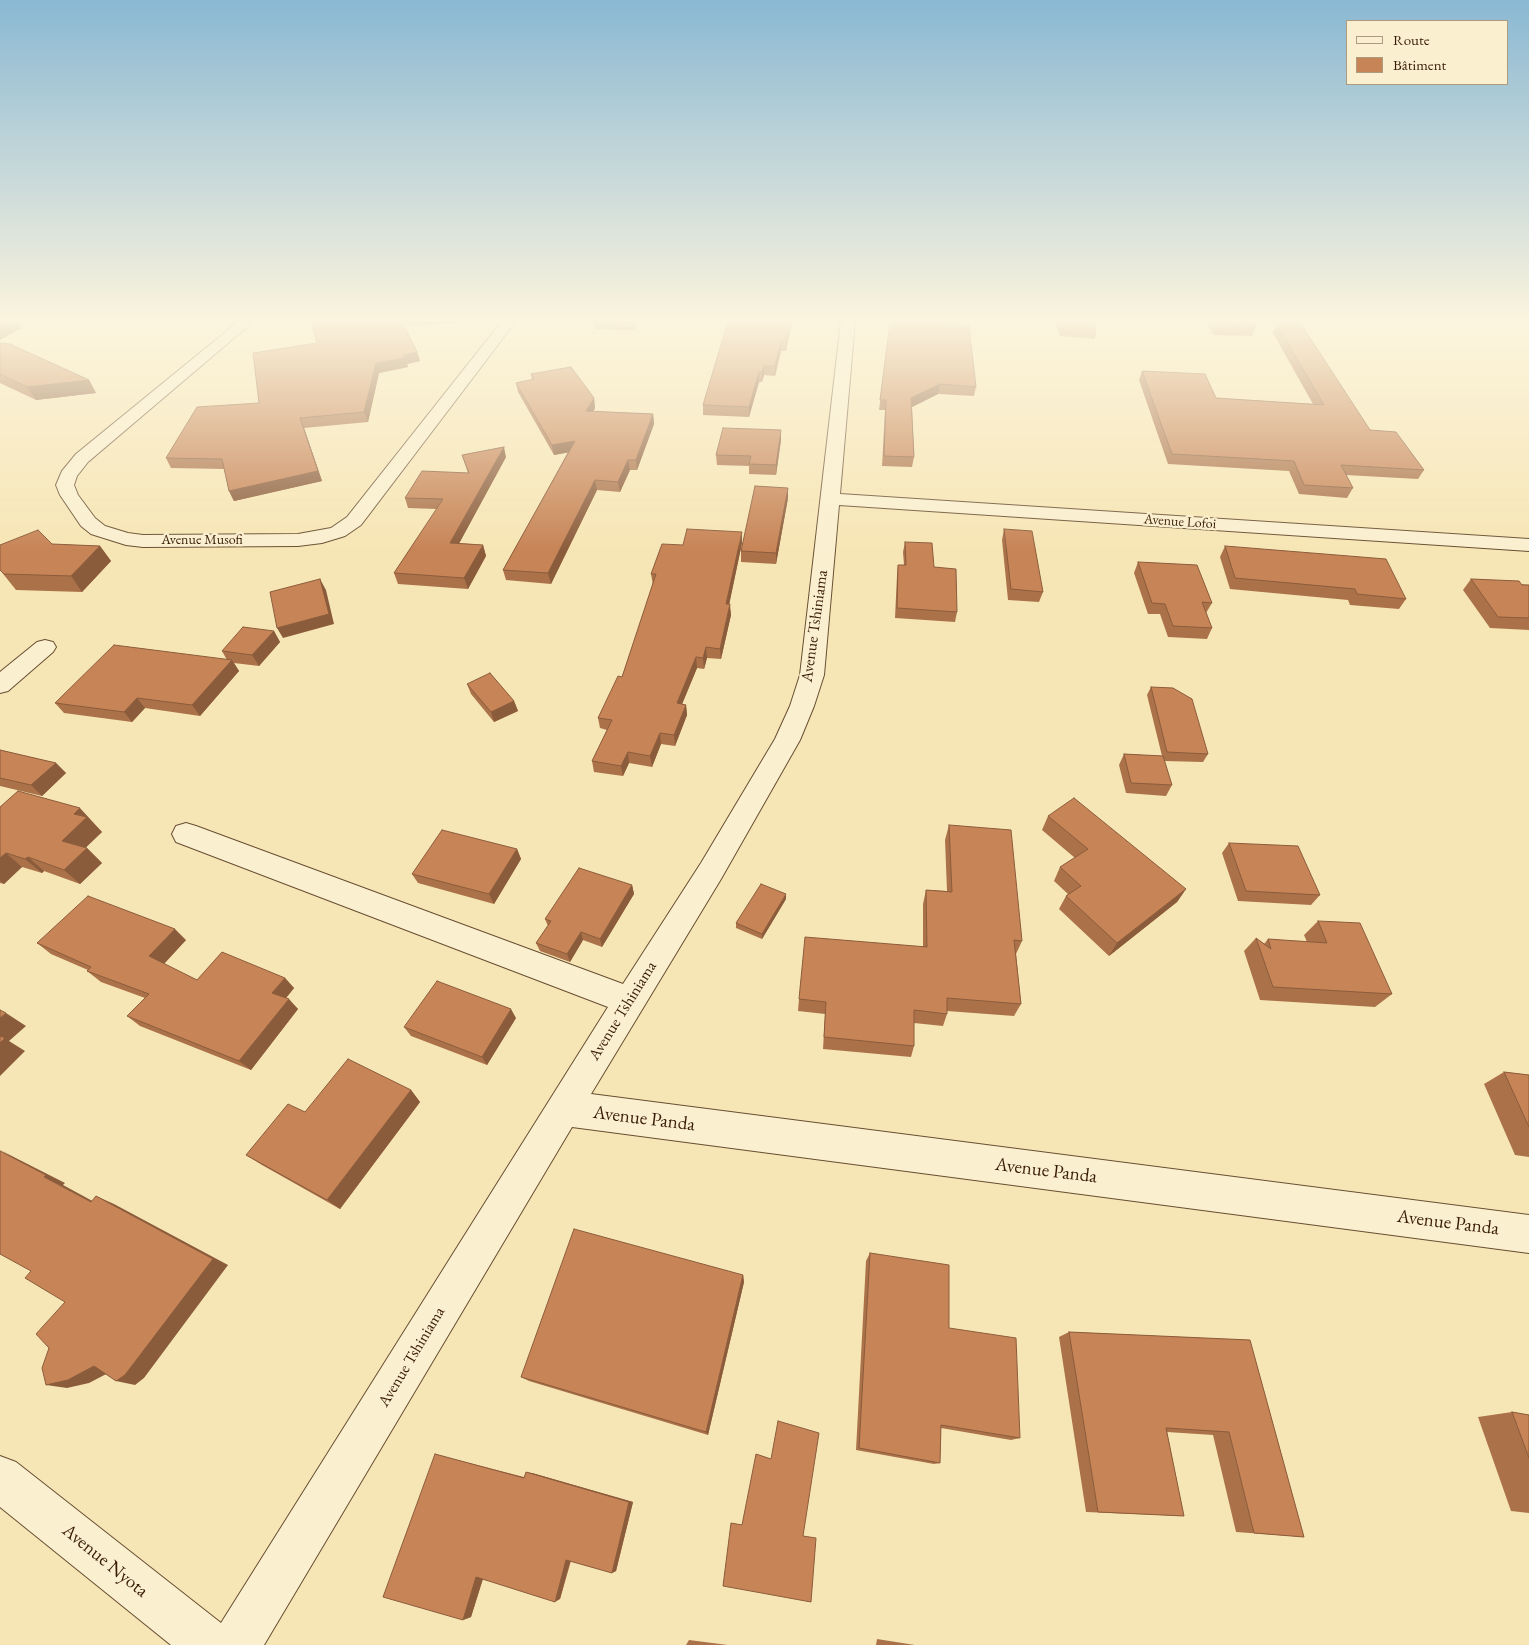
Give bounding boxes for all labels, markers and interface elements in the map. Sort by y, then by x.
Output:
legend [1346,20,1509,85]
text: Route [1393,30,1430,49]
text: Bâtiment [1393,55,1446,74]
street label: Avenue Lofoi [1143,511,1217,533]
street label: Avenue Musofi [161,532,243,548]
street label: Avenue Tshiniama [798,569,832,683]
street label: Avenue Tshiniama [585,958,661,1064]
street label: Avenue Panda [592,1101,696,1137]
street label: Avenue Panda [994,1153,1098,1189]
street label: Avenue Panda [1396,1205,1500,1241]
street label: Avenue Tshiniama [375,1304,449,1410]
street label: Avenue Nyota [57,1519,153,1603]

